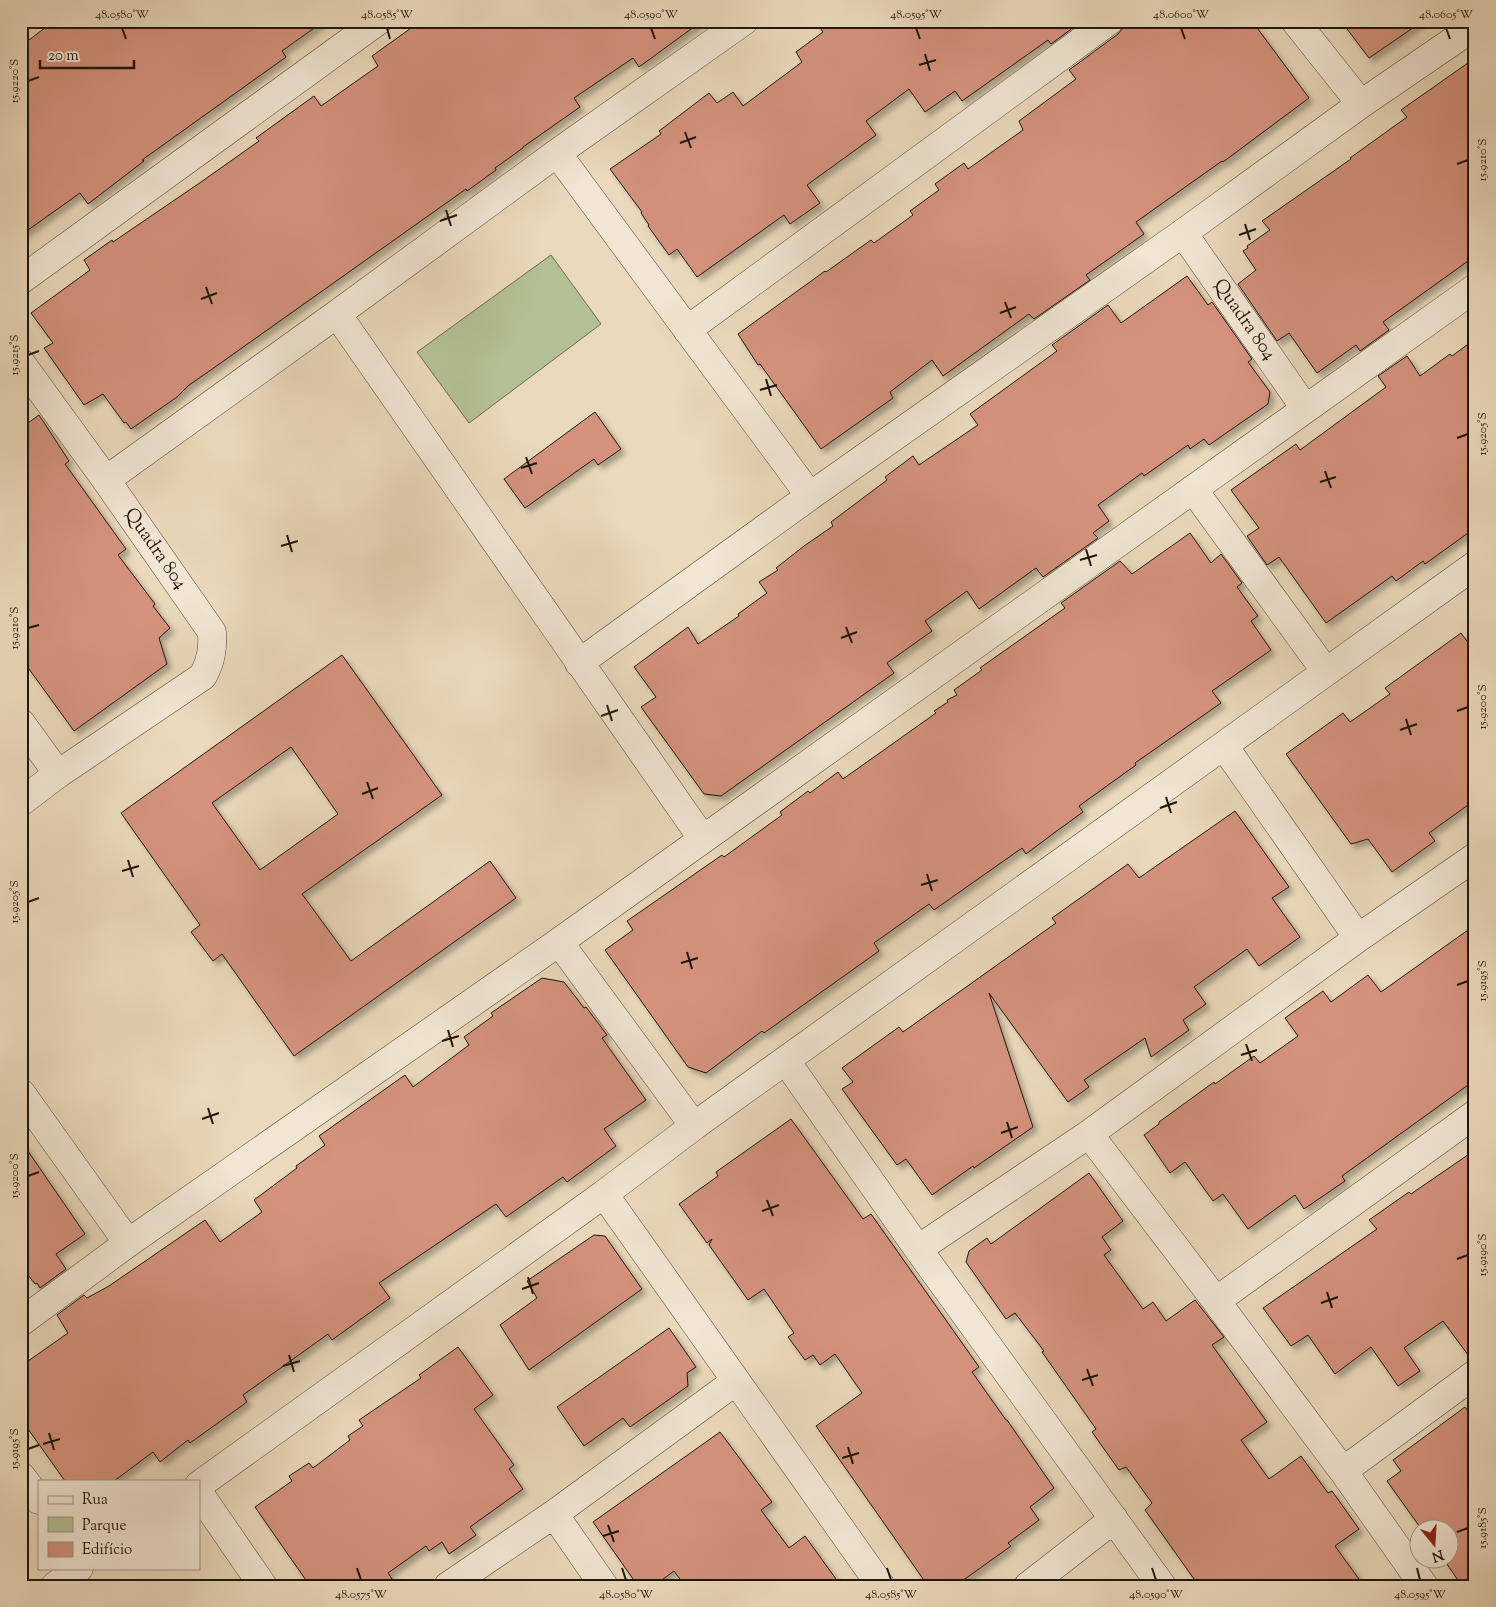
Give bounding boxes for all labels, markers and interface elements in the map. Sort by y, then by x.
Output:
text: 48.0580°W [95,6,149,24]
text: 48.0585°W [361,6,413,24]
text: 48.0590°W [624,6,678,24]
text: 48.0595°W [890,6,942,24]
text: 48.0600°W [1153,6,1210,24]
text: 48.0605°W [1419,6,1474,24]
scale bar [40,38,134,70]
text: 20 m [48,46,79,67]
text: 15.9220°S [6,59,24,103]
text: 15.9210°S [1474,139,1492,181]
street label: Quadra 804 [1206,274,1282,367]
text: 15.9215°S [6,335,24,375]
text: 15.9205°S [1474,412,1492,456]
street label: Quadra 804 [117,503,193,596]
text: 15.9210°S [6,607,24,649]
text: 15.9200°S [1474,684,1492,730]
text: 15.9205°S [6,880,24,924]
text: 15.9195°S [1474,960,1492,1002]
text: 15.9200°S [6,1153,24,1199]
text: 15.9190°S [1474,1234,1492,1276]
text: 15.9195°S [6,1428,24,1470]
legend [38,1480,200,1570]
text: Rua [82,1490,108,1511]
text: 15.9185°S [1474,1507,1492,1549]
text: Parque [82,1516,126,1537]
north arrow [1408,1520,1458,1570]
text: Edifício [82,1540,132,1561]
text: N [1429,1543,1446,1566]
text: 48.0575°W [335,1586,387,1604]
text: 48.0580°W [599,1586,653,1604]
text: 48.0585°W [865,1586,917,1604]
text: 48.0590°W [1129,1586,1183,1604]
text: 48.0595°W [1394,1586,1446,1604]

